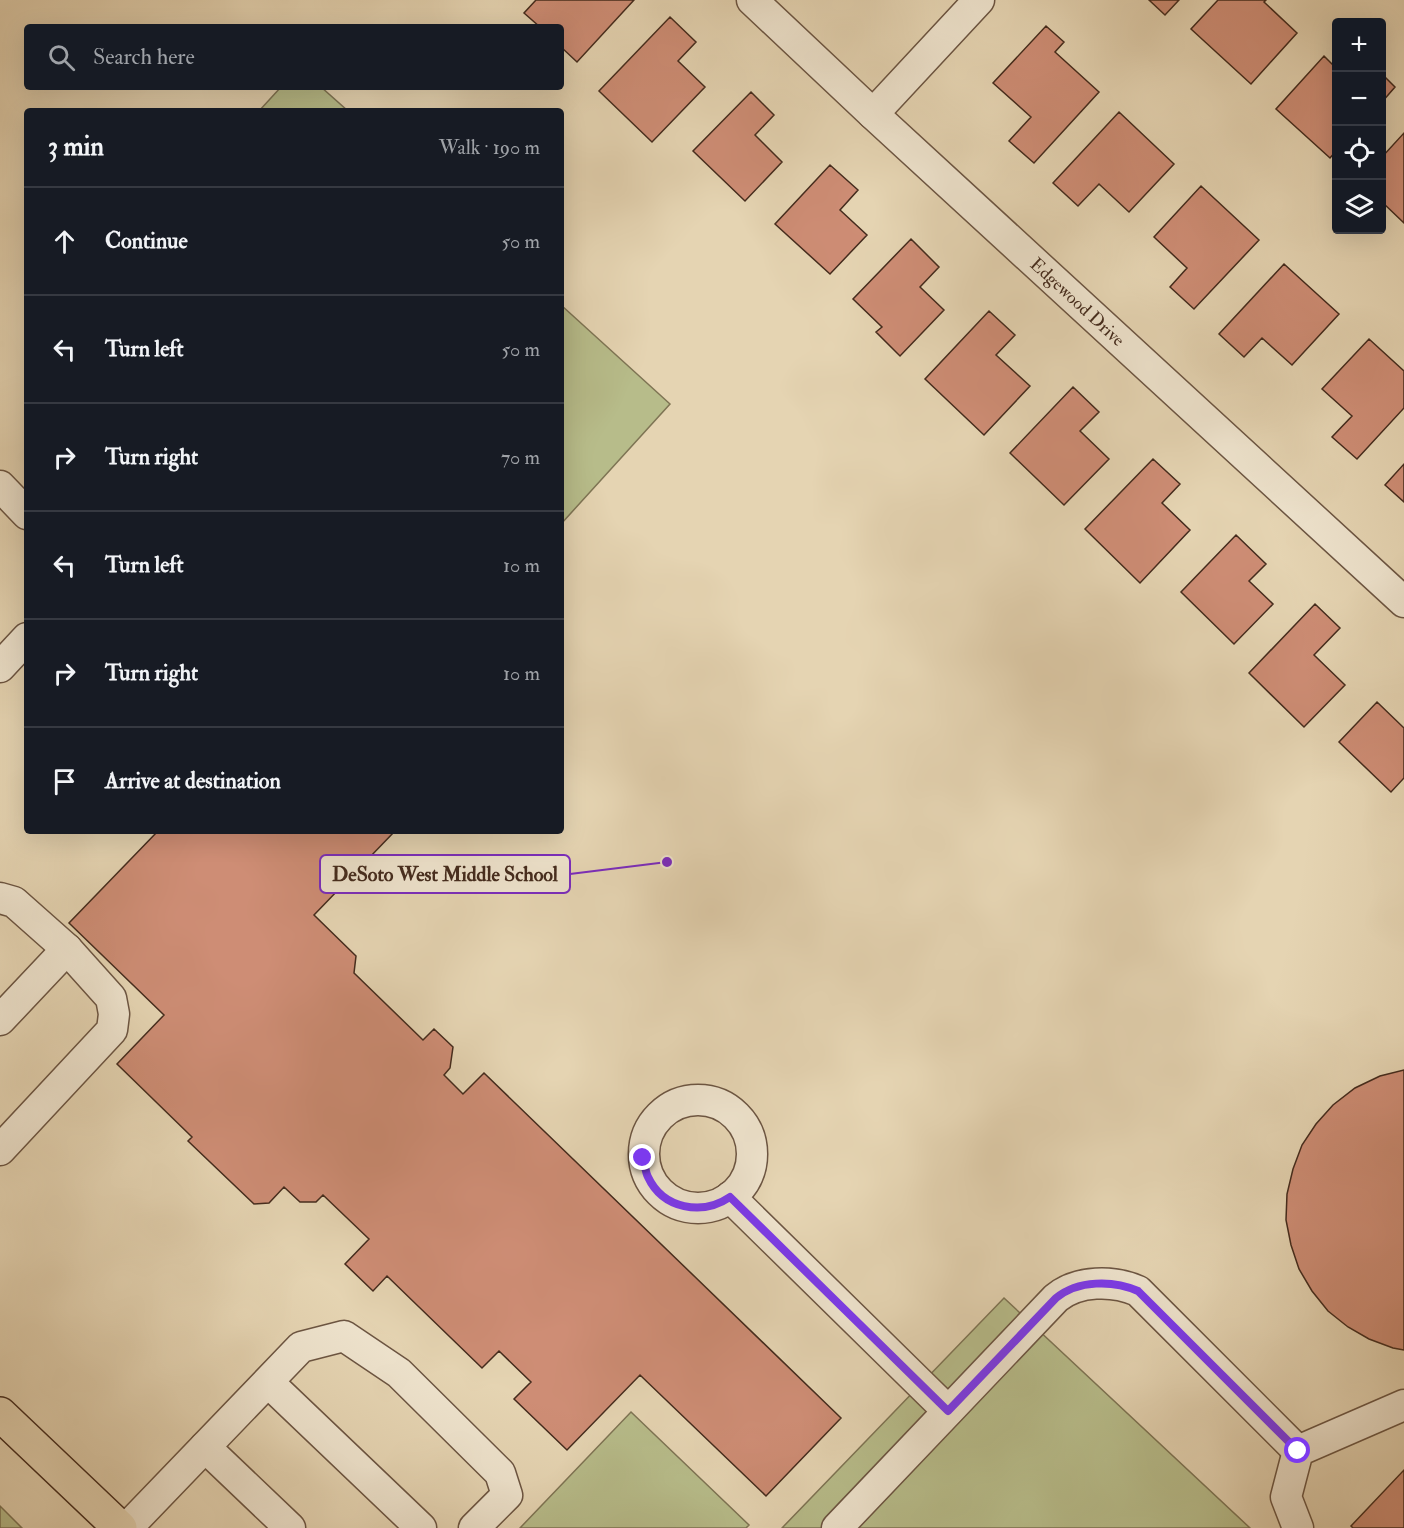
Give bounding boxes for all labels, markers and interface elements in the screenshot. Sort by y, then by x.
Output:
map controls [1332,18,1386,234]
button: + [1332,18,1386,72]
search box [24,24,564,90]
icon: search [45,41,78,74]
text: Search here [93,43,195,71]
button: − [1332,72,1386,126]
button: locate [1332,126,1386,180]
text: 3 min [48,131,104,163]
text: Walk · 190 m [439,135,540,160]
button: layers [1332,180,1386,234]
icon: ahead [48,225,81,258]
text: Continue [105,227,188,255]
text: 50 m [501,229,540,254]
street label: Edgewood Drive [1025,253,1130,352]
icon: left [48,333,81,366]
text: Turn left [105,335,184,363]
text: 50 m [501,337,540,362]
icon: right [48,441,81,474]
text: Turn right [105,443,198,471]
text: 70 m [501,445,540,470]
icon: left [48,549,81,582]
text: Turn left [105,551,184,579]
text: 10 m [503,553,540,578]
icon: right [48,657,81,690]
text: Turn right [105,659,198,687]
text: 10 m [503,661,540,686]
icon: arrive [48,765,81,798]
text: Arrive at destination [105,767,281,795]
callout: DeSoto West Middle School [320,855,570,893]
text: DeSoto West Middle School [332,862,559,887]
route end [629,1144,655,1170]
route start [1284,1437,1310,1463]

